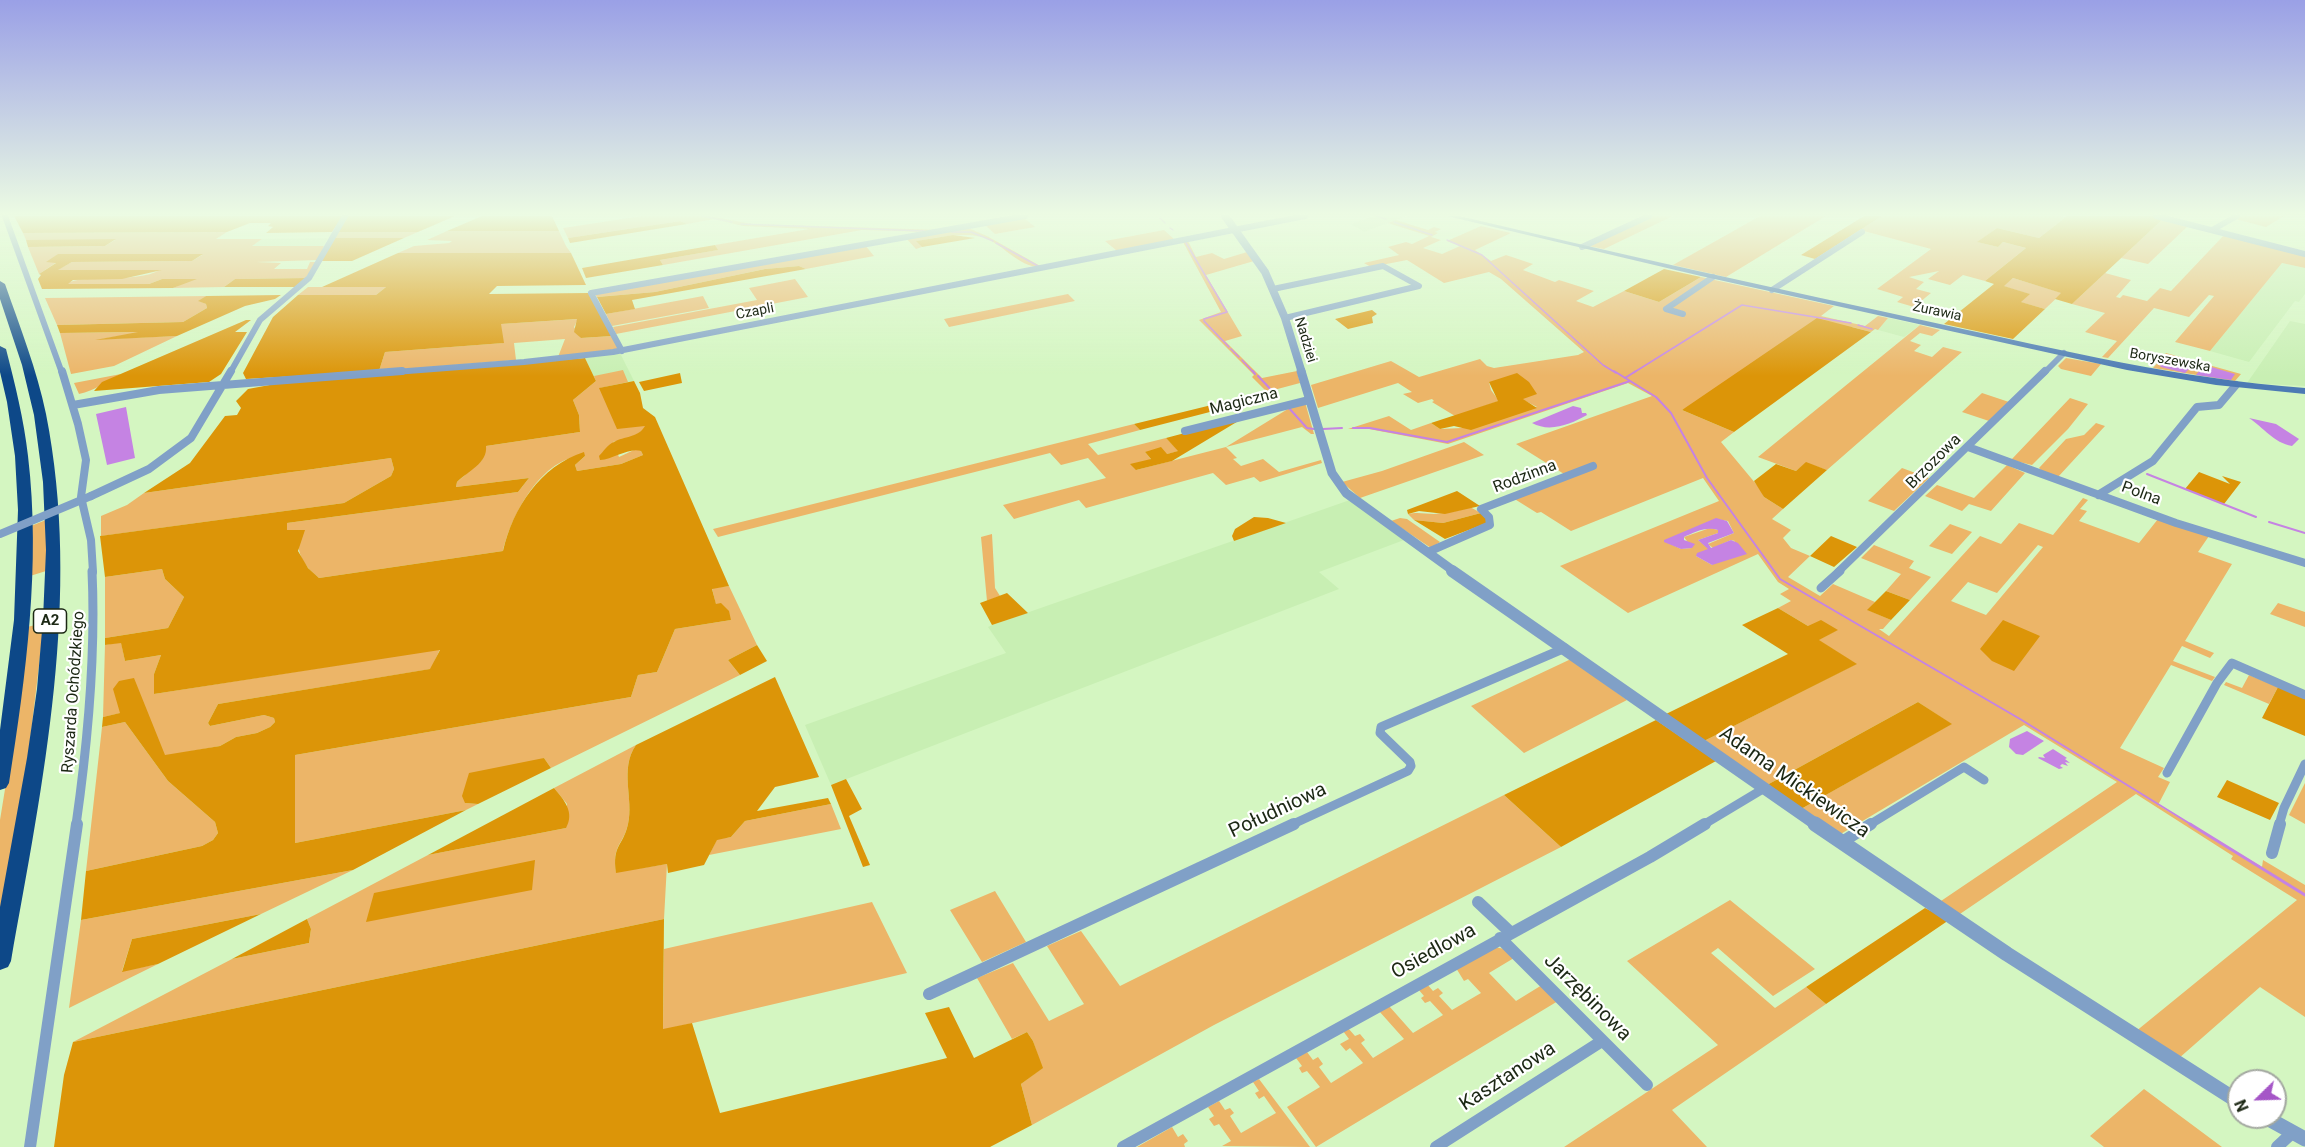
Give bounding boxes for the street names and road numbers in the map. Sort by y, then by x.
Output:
street label: Żurawia [1911,299,1963,325]
street label: Czapli [735,300,775,324]
street label: Nadziei [1290,315,1320,365]
street label: Boryszewska [2128,346,2212,376]
street label: Magiczna [1208,384,1280,420]
street label: Brzozowa [1903,431,1965,493]
street label: Rodzinna [1491,456,1559,498]
street label: Polna [2119,478,2163,510]
road number: A2 [34,609,66,633]
street label: Ryszarda Ochódzkiego [59,610,89,774]
street label: Adama Mickiewicza [1714,722,1874,844]
street label: Południowa [1225,778,1331,844]
street label: Osiedlowa [1388,919,1480,985]
street label: Jarzębinowa [1538,949,1636,1047]
street label: Kasztanowa [1456,1037,1560,1117]

